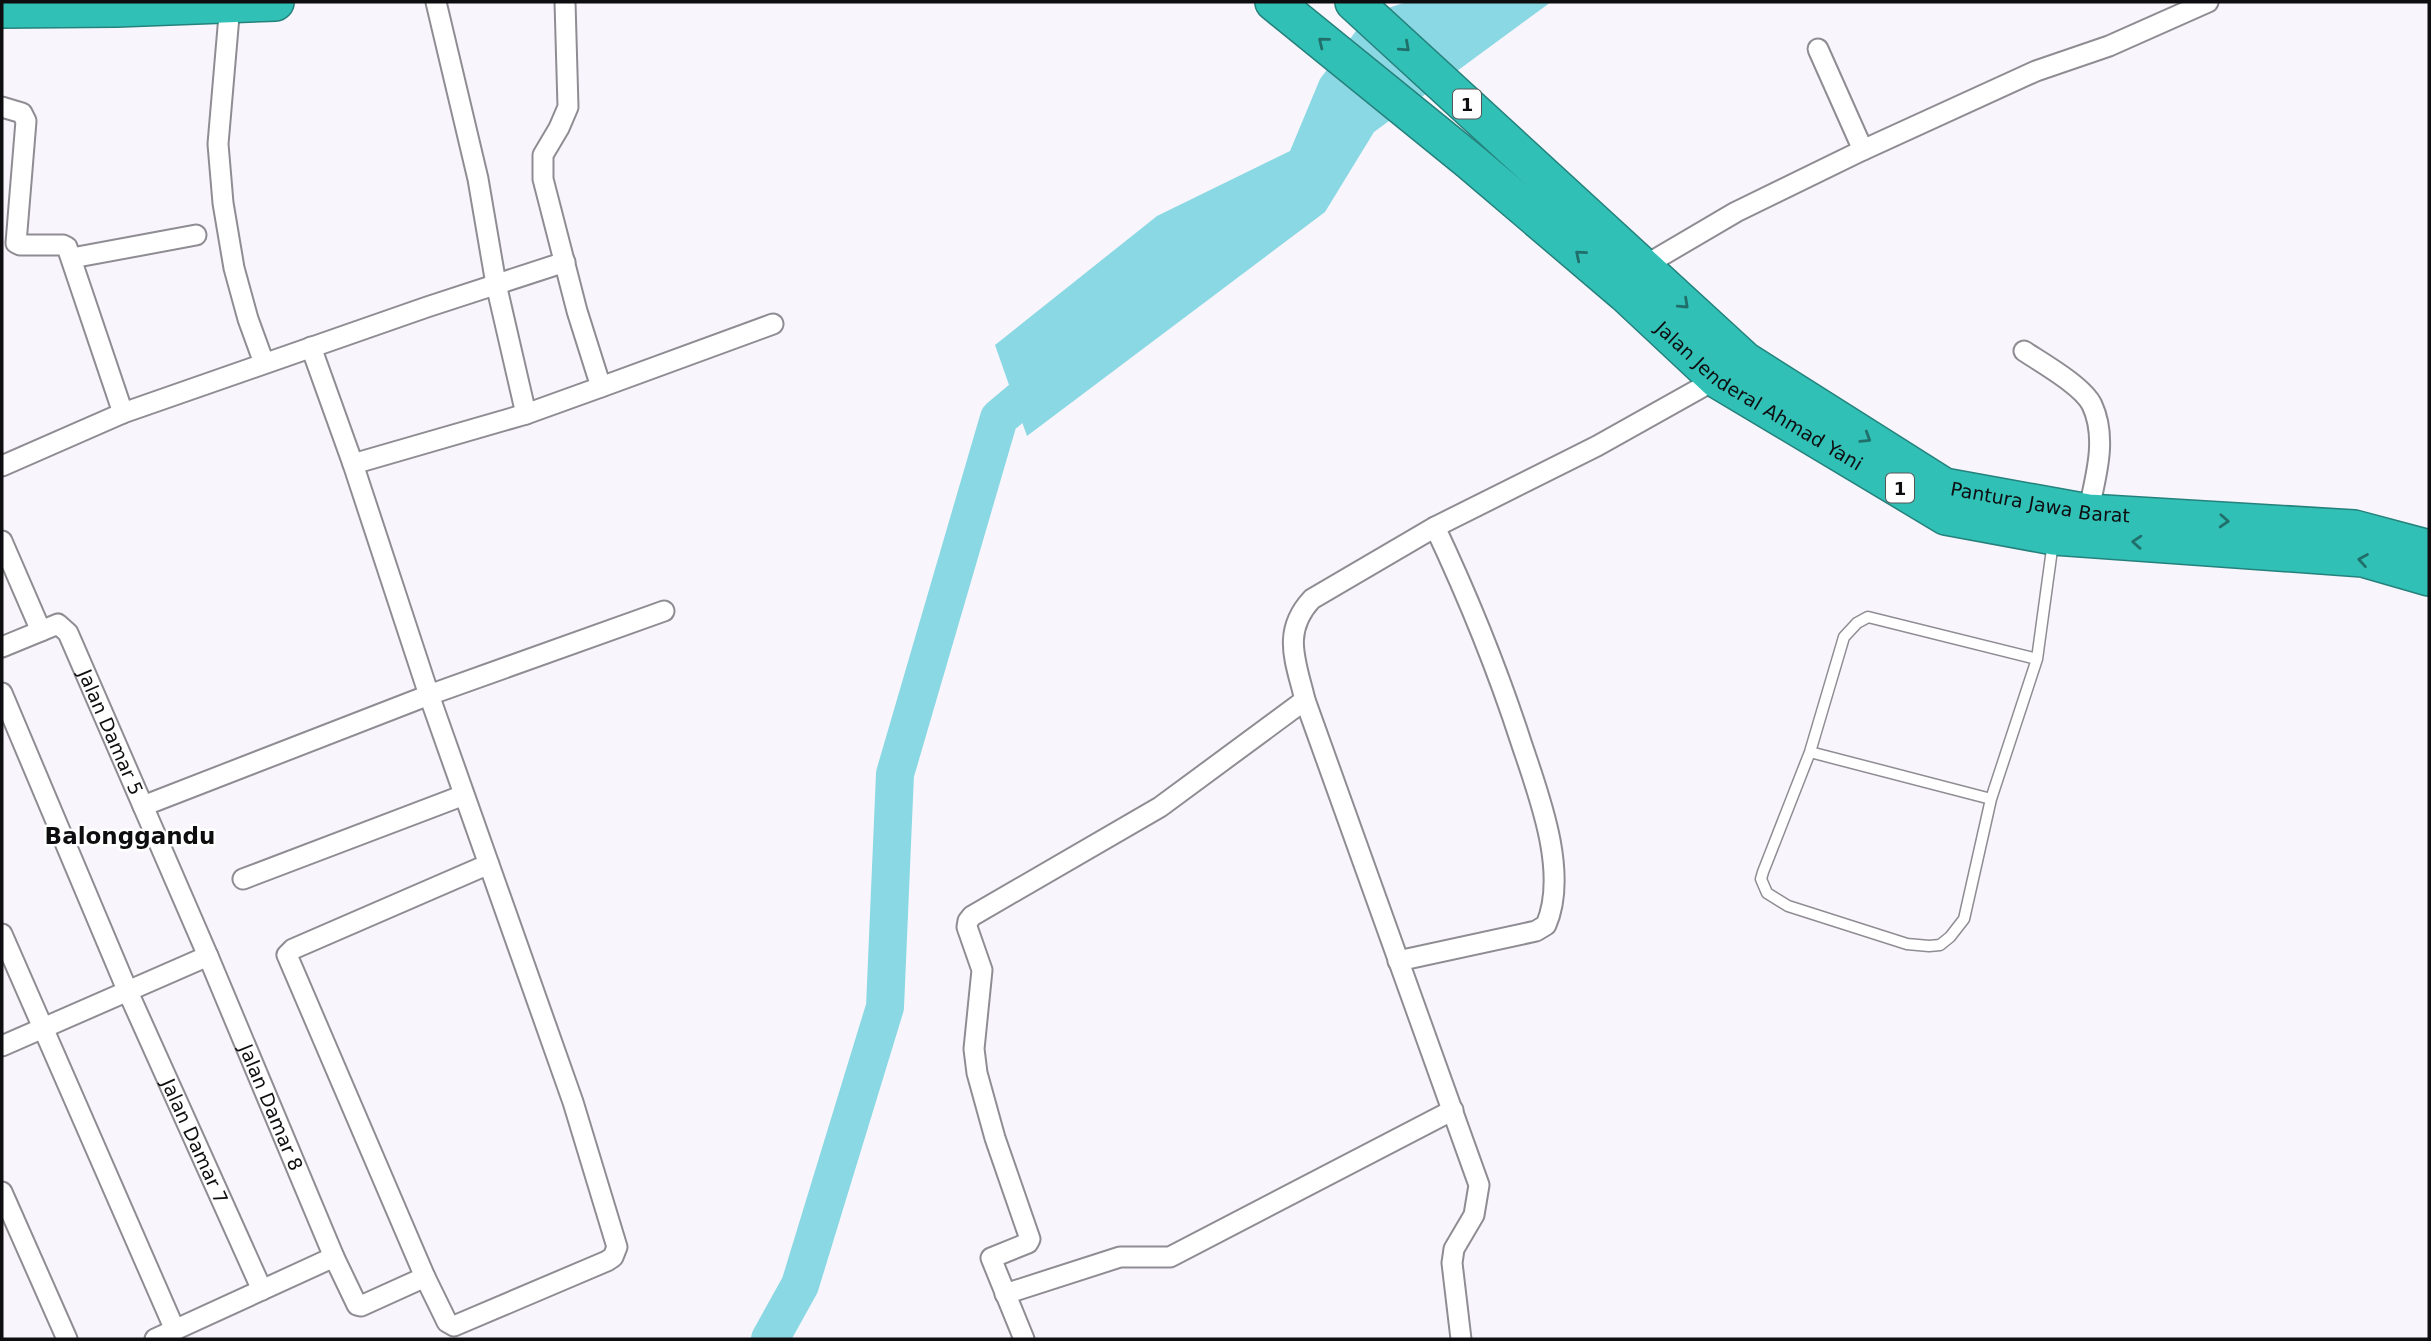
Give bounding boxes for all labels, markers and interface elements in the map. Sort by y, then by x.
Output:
one-way arrow [1318,37,1330,50]
one-way arrow [1397,39,1410,51]
road number: 1 [1453,90,1481,119]
one-way arrow [1576,251,1589,263]
one-way arrow [1676,295,1689,308]
street label: Jalan Jenderal Ahmad Yani [1651,316,1867,475]
one-way arrow [1859,429,1872,442]
road number: 1 [1886,474,1914,502]
street label: Pantura Jawa Barat [1949,477,2131,527]
one-way arrow [2219,513,2230,528]
one-way arrow [2131,535,2142,550]
one-way arrow [2357,553,2369,568]
street label: Jalan Damar 5 [74,665,148,798]
district label: Balonggandu [45,823,215,849]
street label: Jalan Damar 8 [235,1040,307,1174]
street label: Jalan Damar 7 [157,1074,233,1207]

